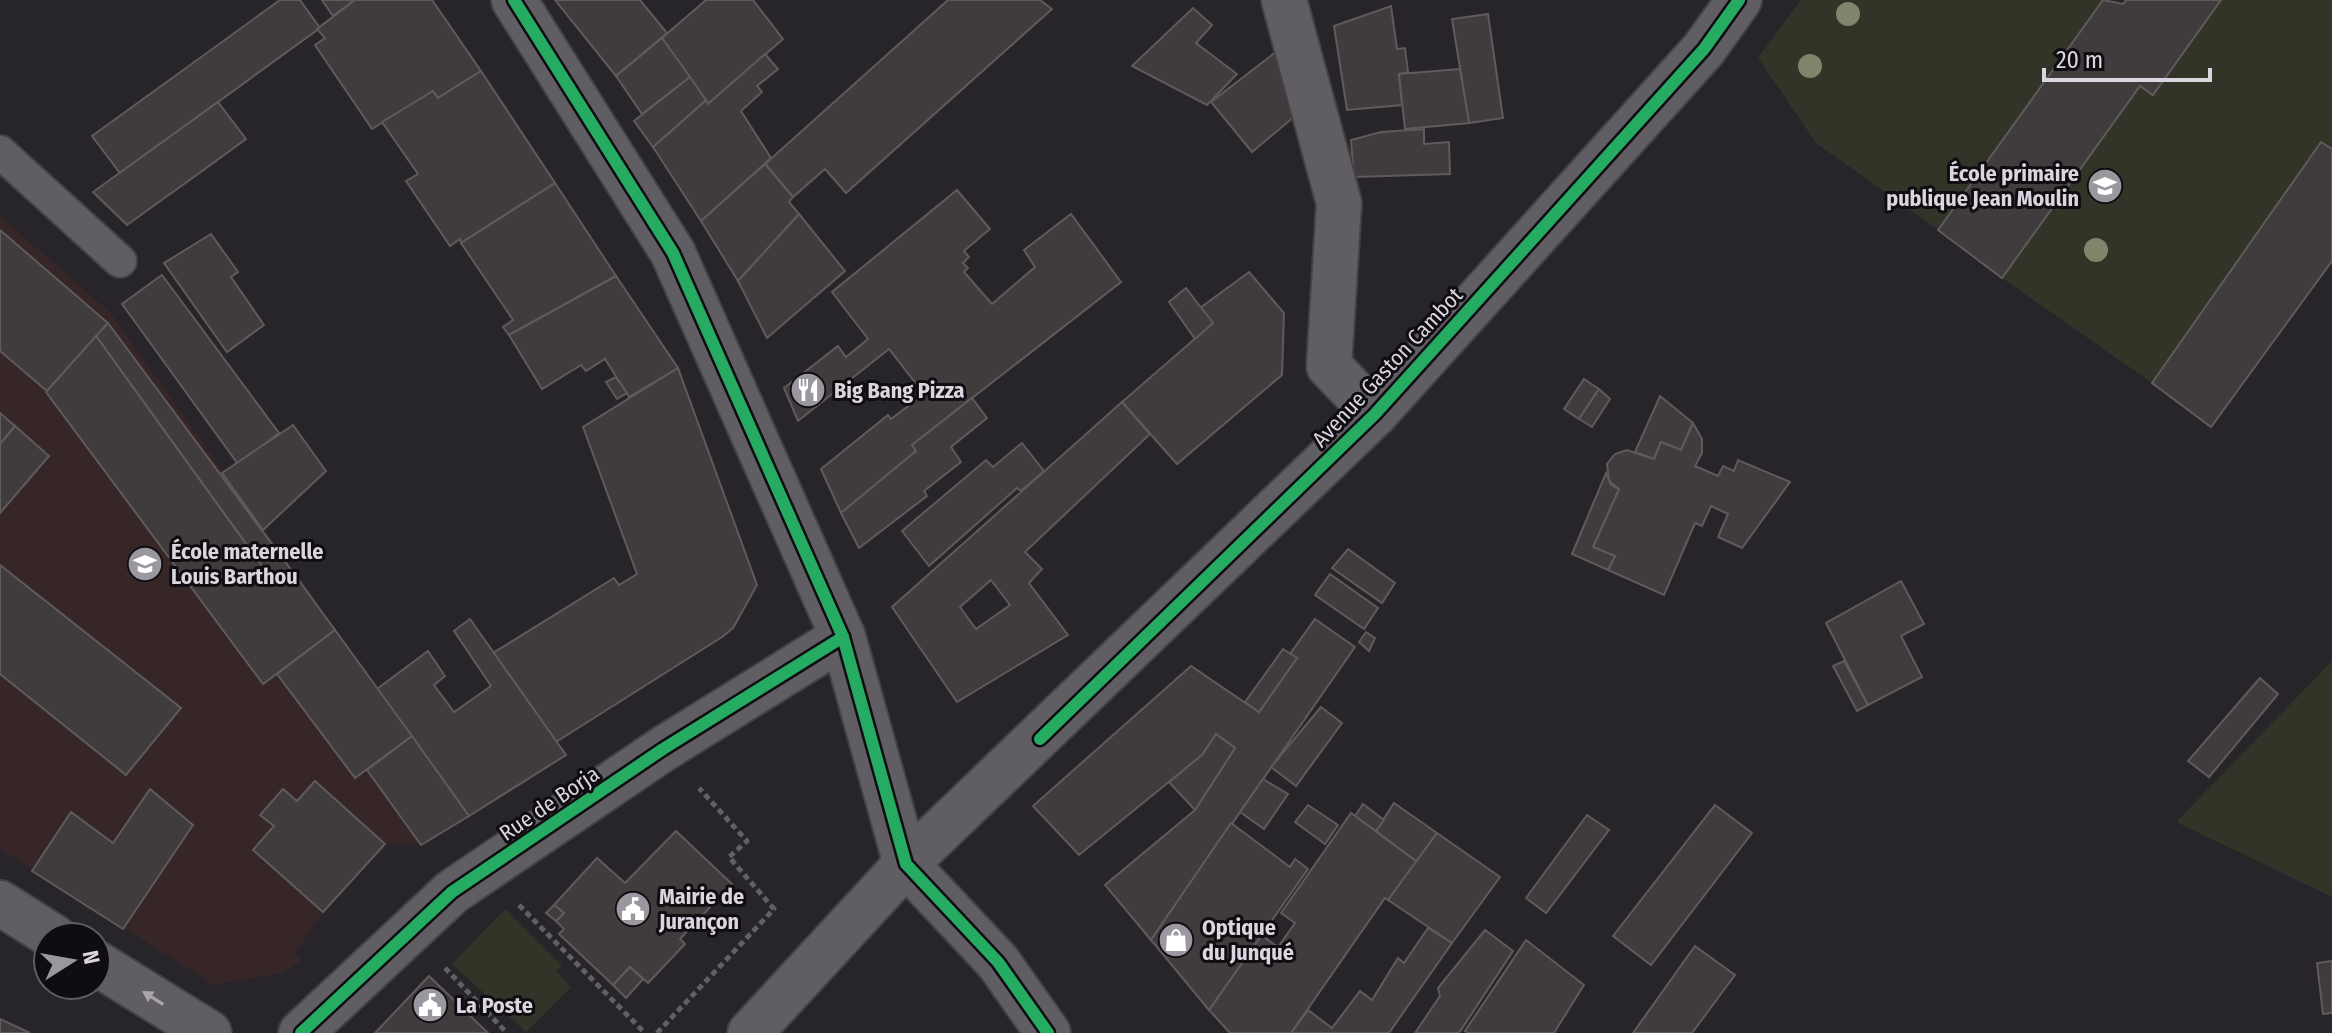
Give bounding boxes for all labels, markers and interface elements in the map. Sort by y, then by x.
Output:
scale bar [2044,32,2210,82]
text: 20 m [2056,46,2103,74]
place label: École primaire publique Jean Moulin [1886,160,2079,212]
school or university icon: École primaire publique Jean Moulin [2086,167,2124,205]
street label: Avenue Gaston Cambot [1306,281,1469,453]
restaurant icon: Big Bang Pizza [789,371,827,409]
place label: Big Bang Pizza [834,377,965,404]
place label: École maternelle Louis Barthou [171,538,324,590]
school or university icon: École maternelle Louis Barthou [126,545,164,583]
street label: Rue de Borja [494,760,604,847]
place label: Mairie de Jurançon [658,883,744,935]
public building icon: Mairie de Jurançon [614,890,652,928]
place label: Optique du Junqué [1202,914,1294,966]
north arrow [32,921,112,1001]
shop icon: Optique du Junqué [1157,921,1195,959]
text: N [77,948,106,966]
public building icon: La Poste [411,986,449,1024]
one-way arrow [141,991,164,1006]
place label: La Poste [456,992,533,1019]

